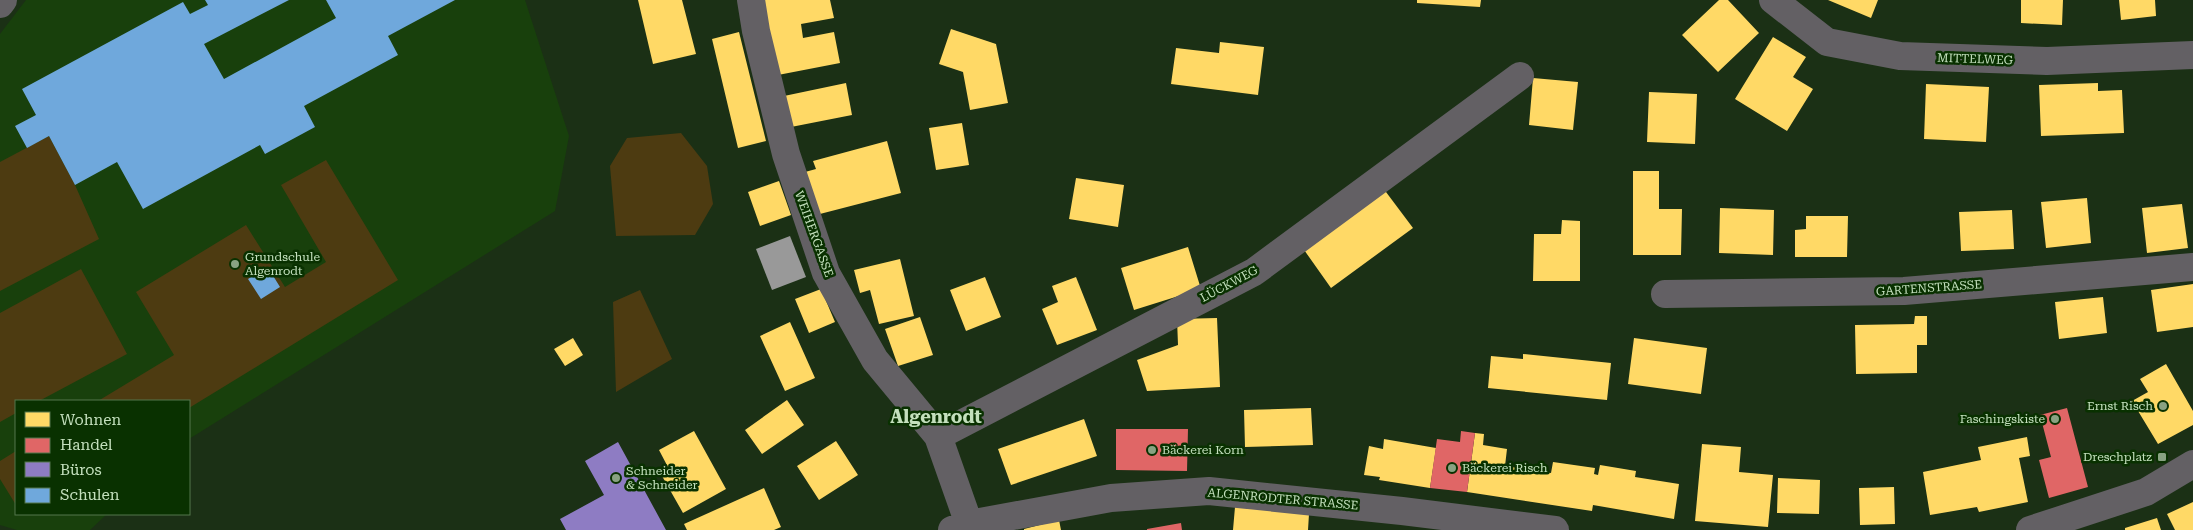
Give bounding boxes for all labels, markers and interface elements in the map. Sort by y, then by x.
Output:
street label: MITTELWEG [1937,51,2014,67]
street label: WEIHERGASSE [792,189,836,279]
place label: Grundschule Algenrodt [245,250,320,278]
marker: Grundschule Algenrodt [229,258,241,270]
street label: LÜCKWEG [1198,263,1261,305]
street label: GARTENSTRASSE [1876,277,1982,299]
place label: Ernst Risch [2087,399,2153,413]
legend [15,400,190,515]
marker: Ernst Risch [2157,400,2169,412]
district label: Algenrodt [890,406,982,427]
text: Wohnen [60,411,121,429]
place label: Faschingskiste [1960,412,2045,426]
marker: Faschingskiste [2049,413,2061,425]
text: Handel [60,436,113,454]
place label: Bäckerei Korn [1162,443,1244,457]
marker: Bäckerei Korn [1146,444,1158,456]
place label: Dreschplatz [2083,450,2152,464]
marker: Dreschplatz [2156,451,2168,463]
text: Büros [60,461,102,479]
place label: Bäckerei Risch [1462,461,1548,475]
marker: Bäckerei Risch [1446,462,1458,474]
place label: Schneider & Schneider [626,464,698,492]
marker: Schneider & Schneider [610,472,622,484]
street label: ALGENRODTER STRASSE [1207,485,1359,513]
text: Schulen [60,486,120,504]

